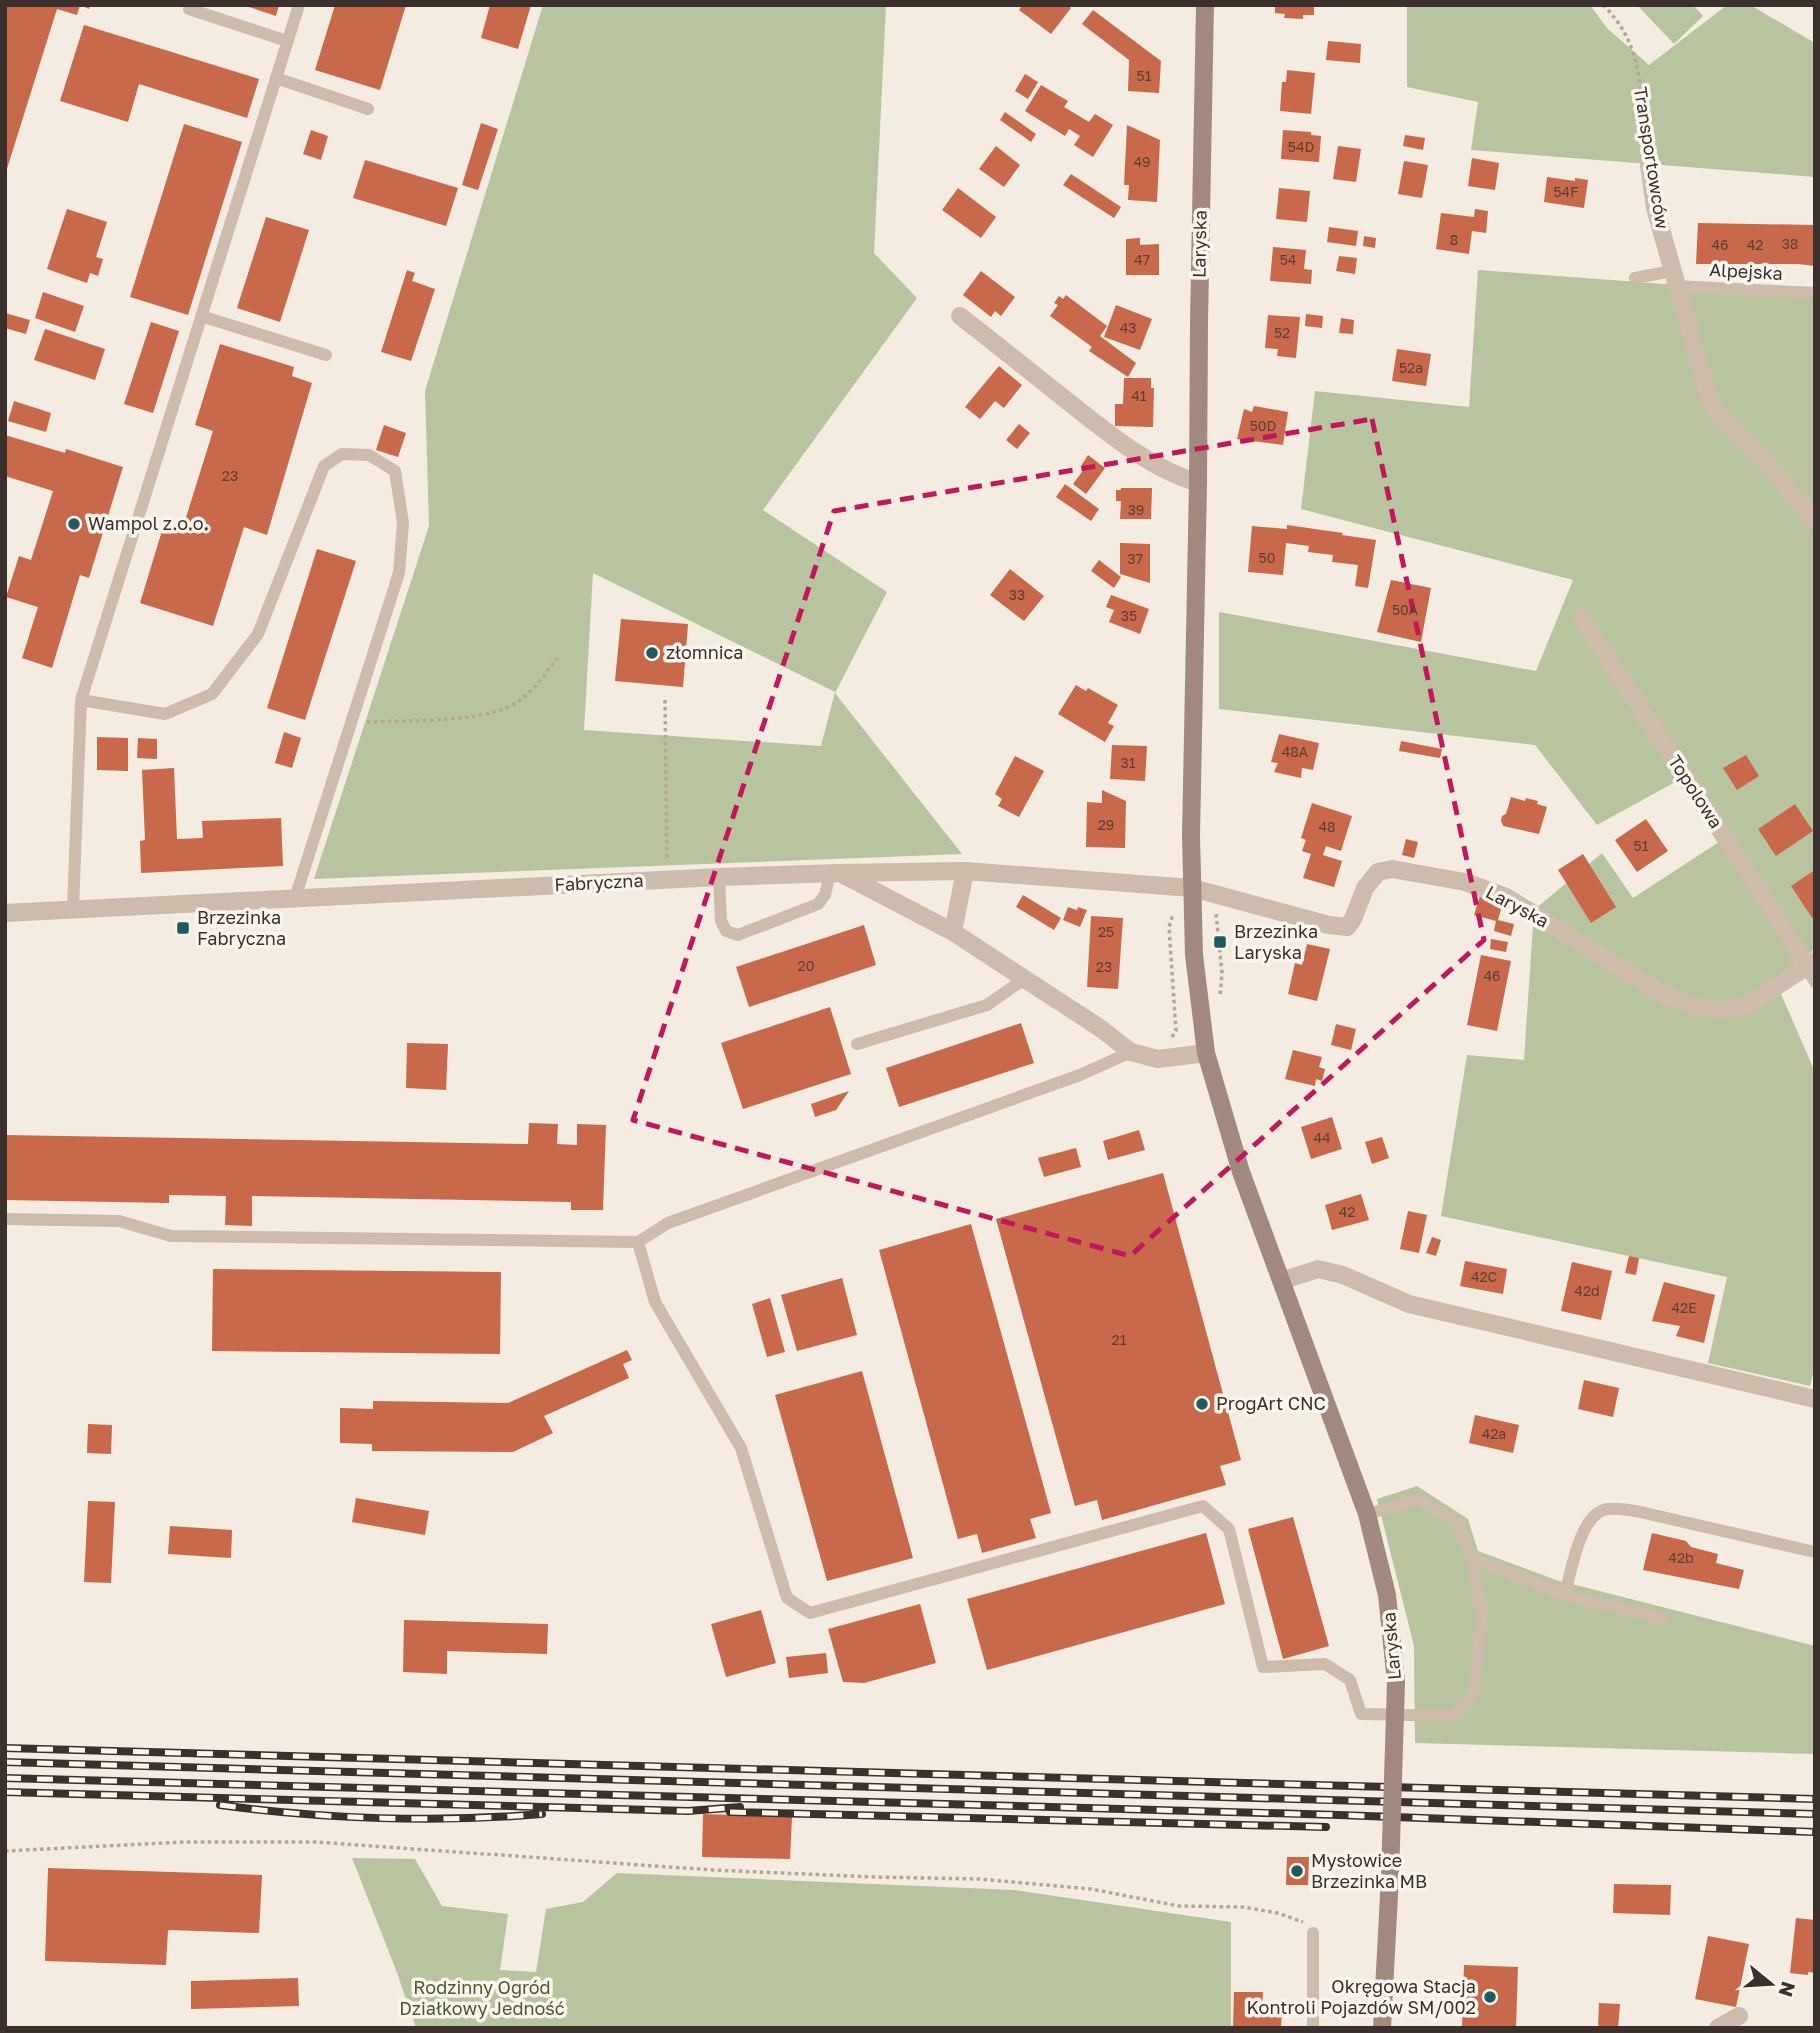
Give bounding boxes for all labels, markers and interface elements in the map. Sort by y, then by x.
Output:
house number: 51 [1137,67,1152,84]
street label: Transportowców [1630,85,1674,231]
house number: 54D [1288,138,1314,155]
house number: 49 [1133,153,1151,170]
house number: 54F [1554,183,1579,200]
street label: Laryska [1187,210,1211,278]
house number: 8 [1450,231,1458,248]
house number: 38 [1782,235,1798,252]
house number: 46 [1711,236,1729,253]
house number: 42 [1747,236,1763,253]
house number: 47 [1134,251,1150,268]
house number: 54 [1280,251,1296,268]
street label: Alpejska [1709,258,1783,284]
house number: 43 [1120,319,1136,336]
house number: 52 [1274,324,1290,341]
house number: 52a [1399,359,1423,376]
house number: 41 [1131,387,1147,404]
house number: 50D [1250,417,1276,434]
house number: 23 [222,467,238,484]
house number: 39 [1128,501,1144,518]
place label: Wampol z.o.o. [88,512,209,534]
marker: Wampol z.o.o. [66,516,82,532]
house number: 50 [1259,549,1275,566]
house number: 37 [1127,550,1143,567]
house number: 33 [1009,586,1025,603]
house number: 50A [1392,601,1419,618]
house number: 35 [1121,607,1137,624]
place label: złomnica [666,641,744,663]
marker: złomnica [644,645,660,661]
house number: 48A [1282,743,1309,760]
street label: Topolowa [1664,751,1728,832]
house number: 31 [1121,754,1136,771]
house number: 29 [1098,816,1114,833]
house number: 48 [1318,818,1336,835]
house number: 51 [1634,837,1649,854]
street label: Fabryczna [554,869,644,895]
street label: Laryska [1482,880,1553,932]
place label: Brzezinka Fabryczna [197,906,286,949]
marker: Brzezinka Fabryczna [175,920,191,936]
place label: Brzezinka Laryska [1234,920,1318,963]
house number: 25 [1098,923,1114,940]
marker: Brzezinka Laryska [1212,934,1228,950]
house number: 20 [798,957,814,974]
house number: 23 [1096,958,1112,975]
house number: 46 [1483,967,1501,984]
house number: 44 [1313,1129,1331,1146]
house number: 42 [1339,1203,1355,1220]
house number: 42C [1471,1268,1497,1285]
house number: 42d [1574,1282,1600,1299]
house number: 42E [1671,1299,1697,1316]
house number: 21 [1112,1331,1127,1348]
place label: ProgArt CNC [1216,1392,1326,1414]
marker: ProgArt CNC [1194,1396,1210,1412]
house number: 42a [1482,1425,1506,1442]
house number: 42b [1668,1549,1694,1566]
street label: Laryska [1377,1611,1405,1681]
place label: Mysłowice Brzezinka MB [1311,1849,1427,1892]
marker: Mysłowice Brzezinka MB [1289,1863,1305,1879]
north arrow [1736,1949,1806,2019]
place label: Okręgowa Stacja Kontroli Pojazdów SM/002 [1247,1975,1476,2018]
park label: Rodzinny Ogród Działkowy Jedność [399,1976,565,2019]
text: N [1774,1979,1801,2000]
marker: Okręgowa Stacja Kontroli Pojazdów SM/002 [1482,1989,1498,2005]

